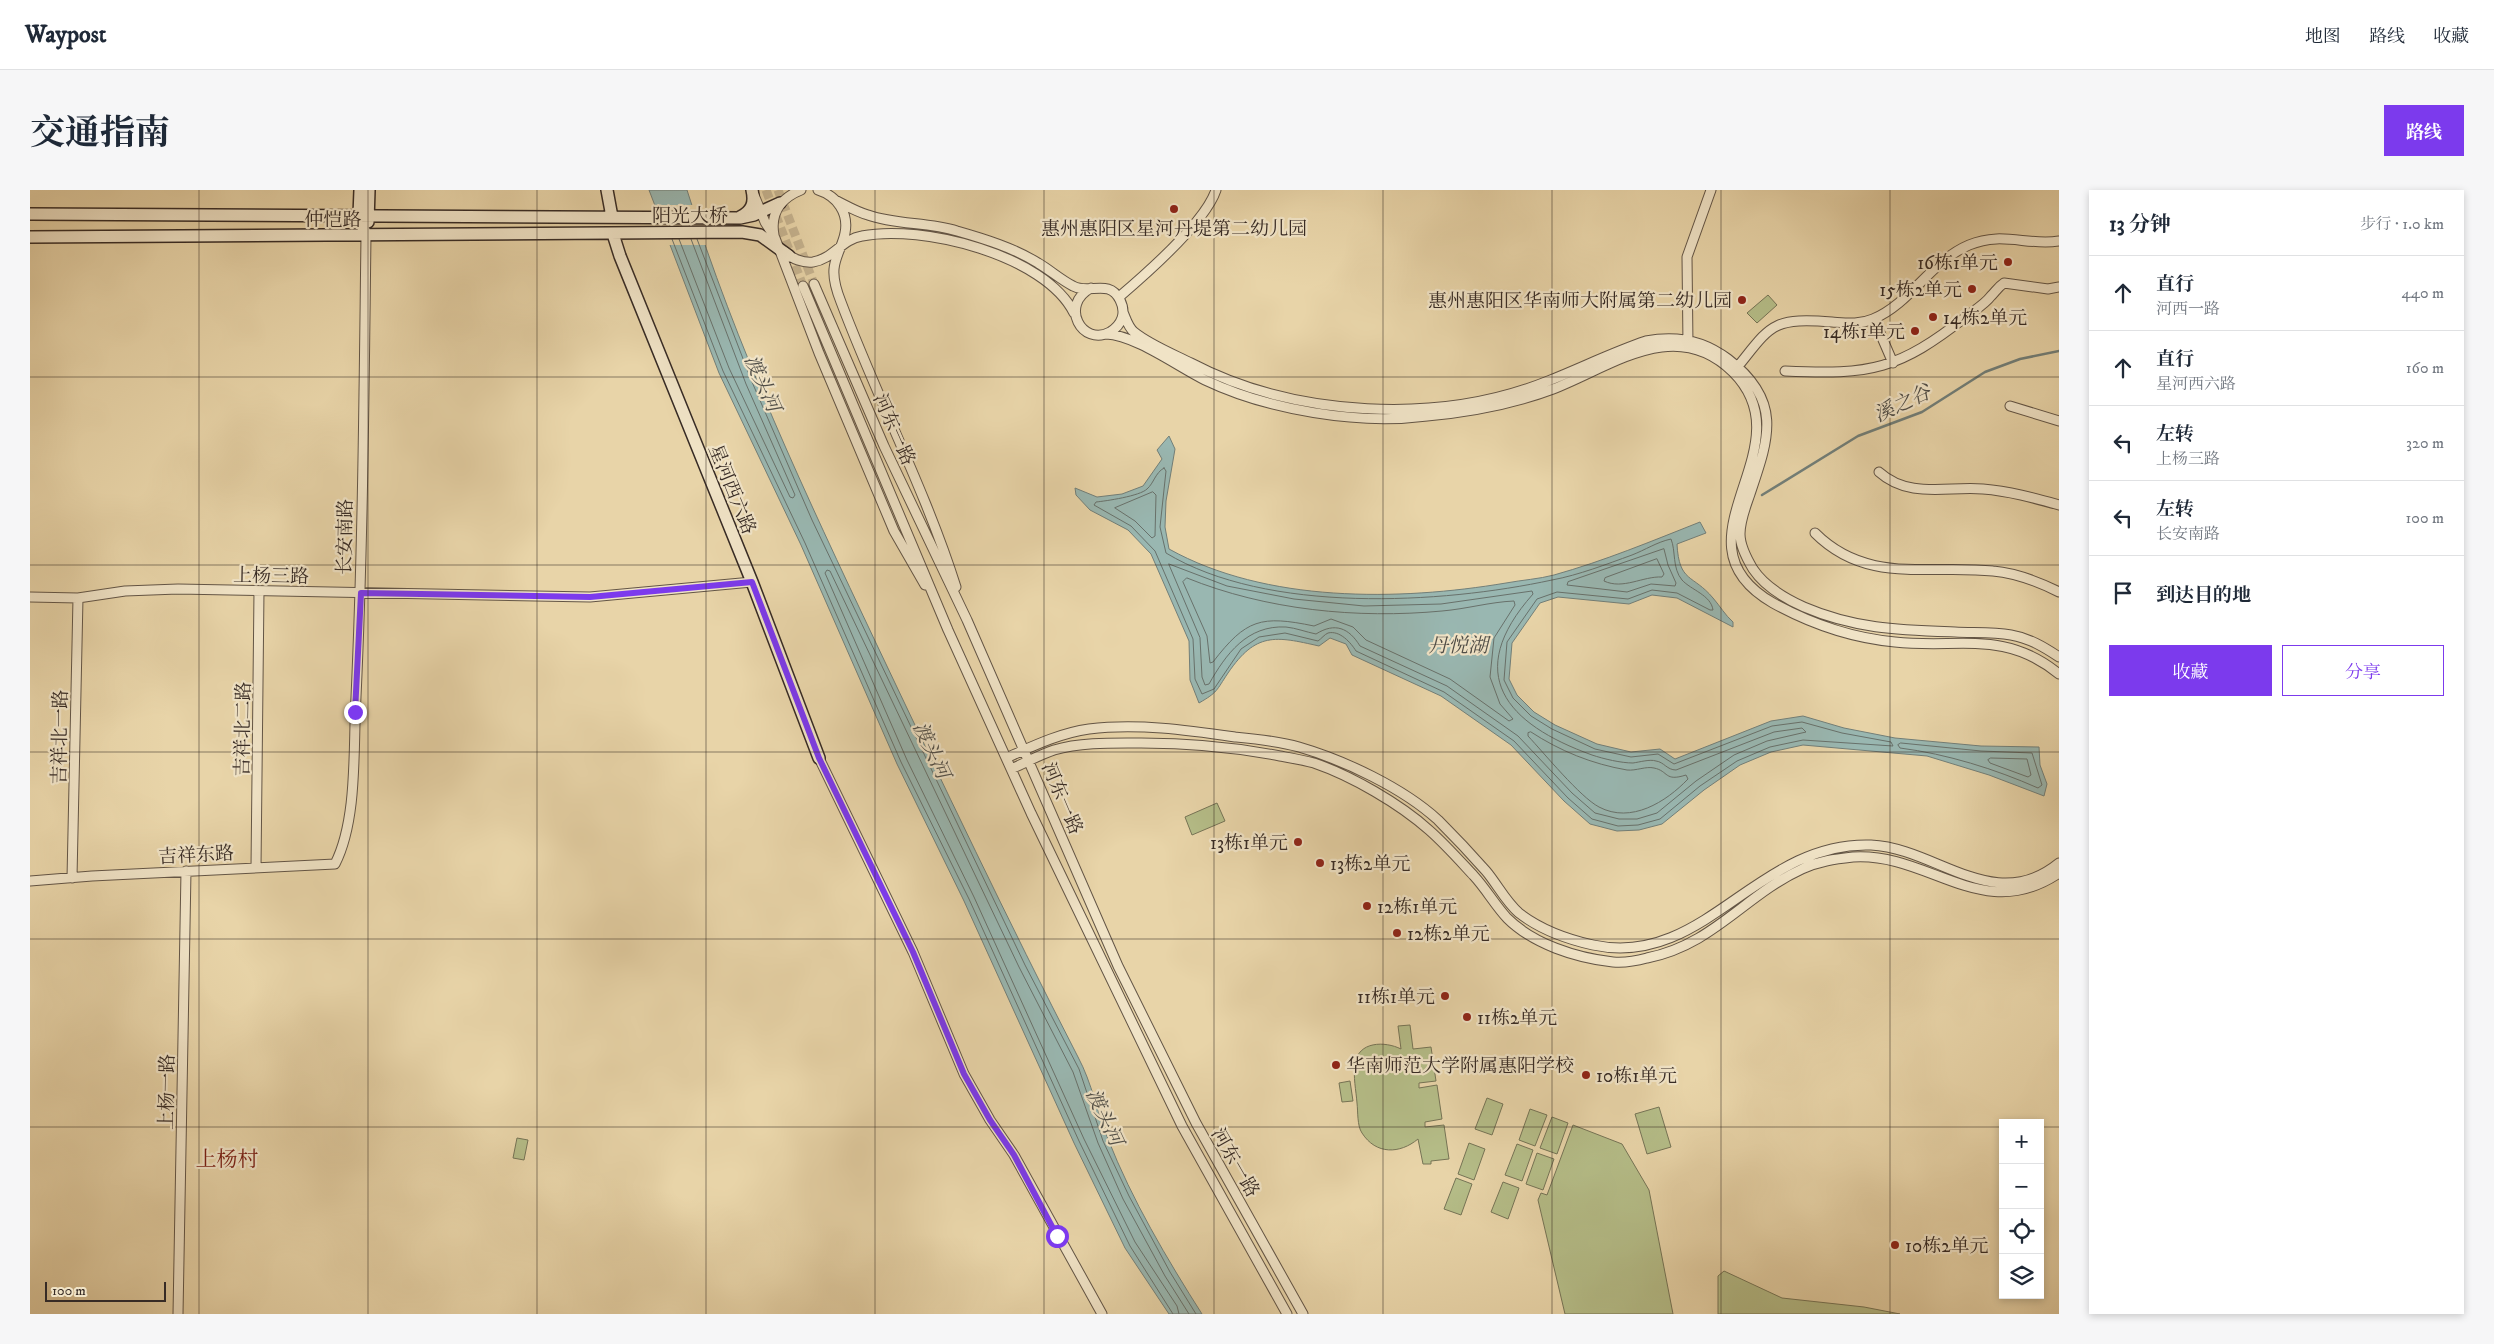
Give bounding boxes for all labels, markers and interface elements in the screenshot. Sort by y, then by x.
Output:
text: Waypost [25,20,106,50]
text: 地图 [2305,26,2341,48]
text: 路线 [2369,26,2405,48]
text: 收藏 [2433,26,2469,48]
button: 路线 [2384,105,2464,156]
text: 交通指南 [30,112,170,156]
marker: 惠州惠阳区星河丹堤第二幼儿园 [1168,203,1180,215]
street label: 阳光大桥 [652,205,728,228]
street label: 仲恺路 [304,209,362,232]
text: 13 分钟 [2109,212,2171,238]
text: 步行 · 1.0 km [2360,214,2444,234]
place label: 惠州惠阳区星河丹堤第二幼儿园 [1041,218,1307,241]
place label: 16栋1单元 [1917,252,1998,275]
marker: 16栋1单元 [2002,256,2014,268]
text: 直行 [2156,273,2194,296]
place label: 15栋2单元 [1879,279,1962,302]
icon: ahead [2109,279,2137,307]
marker: 15栋2单元 [1966,283,1978,295]
text: 440 m [2402,283,2444,303]
place label: 惠州惠阳区华南师大附属第二幼儿园 [1428,290,1732,313]
marker: 惠州惠阳区华南师大附属第二幼儿园 [1736,294,1748,306]
text: 河西一路 [2156,299,2220,319]
place label: 14栋2单元 [1943,307,2027,330]
marker: 14栋2单元 [1927,311,1939,323]
place label: 14栋1单元 [1823,321,1905,344]
marker: 14栋1单元 [1909,325,1921,337]
text: 直行 [2156,348,2194,371]
water label: 渡头河 [738,351,786,419]
icon: ahead [2109,354,2137,382]
text: 160 m [2406,358,2444,378]
text: 星河西六路 [2156,374,2236,394]
water label: 溪之谷 [1870,380,1936,428]
street label: 河东一路 [868,390,920,469]
text: 左转 [2156,423,2194,446]
icon: left [2109,429,2137,457]
text: 320 m [2406,433,2444,453]
street label: 星河西六路 [703,441,760,538]
text: 上杨三路 [2156,449,2220,469]
text: 左转 [2156,498,2194,521]
street label: 长安南路 [333,499,358,575]
icon: left [2109,504,2137,532]
text: 100 m [2406,508,2444,528]
text: 长安南路 [2156,524,2220,544]
street label: 上杨三路 [233,564,309,589]
icon: arrive [2109,579,2137,607]
text: 到达目的地 [2156,584,2251,607]
water label: 丹悦湖 [1428,634,1491,659]
button: 收藏 [2109,645,2272,696]
button: 分享 [2282,645,2444,696]
street label: 吉祥北二路 [231,681,256,777]
street label: 吉祥北一路 [48,689,73,785]
route end [344,701,367,724]
water label: 渡头河 [907,718,956,786]
street label: 河东一路 [1036,759,1087,838]
place label: 13栋1单元 [1210,832,1288,855]
marker: 13栋1单元 [1292,836,1304,848]
street label: 吉祥东路 [158,842,235,869]
place label: 13栋2单元 [1330,853,1410,876]
marker: 13栋2单元 [1314,857,1326,869]
place label: 12栋1单元 [1377,896,1457,919]
marker: 12栋1单元 [1361,900,1373,912]
place label: 12栋2单元 [1407,923,1490,946]
marker: 12栋2单元 [1391,927,1403,939]
place label: 11栋1单元 [1357,986,1435,1009]
marker: 11栋1单元 [1439,990,1451,1002]
place label: 11栋2单元 [1477,1007,1557,1030]
marker: 11栋2单元 [1461,1011,1473,1023]
street label: 上杨一路 [155,1054,180,1130]
place label: 华南师范大学附属惠阳学校 [1346,1055,1574,1078]
marker: 华南师范大学附属惠阳学校 [1330,1059,1342,1071]
place label: 10栋1单元 [1596,1065,1677,1088]
marker: 10栋1单元 [1580,1069,1592,1081]
water label: 渡头河 [1080,1085,1129,1153]
map controls [1999,1119,2044,1299]
button: + [1999,1119,2044,1164]
street label: 河东一路 [1206,1124,1264,1201]
district label: 上杨村 [196,1147,259,1173]
button: − [1999,1164,2044,1209]
button: locate [1999,1209,2044,1254]
route start [1046,1225,1069,1248]
place label: 10栋2单元 [1905,1235,1988,1258]
marker: 10栋2单元 [1889,1239,1901,1251]
button: layers [1999,1254,2044,1299]
scale bar [45,1279,166,1302]
text: 100 m [52,1282,86,1300]

